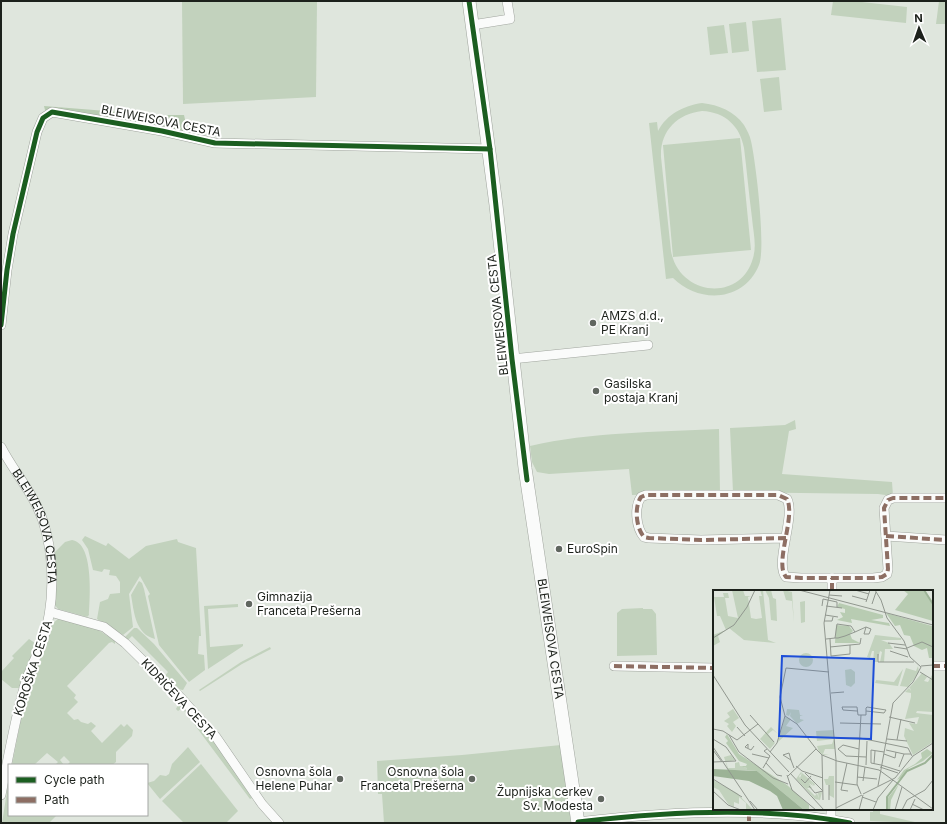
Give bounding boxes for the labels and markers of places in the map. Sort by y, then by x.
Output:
place label: AMZS d.d., PE Kranj [601,308,664,337]
marker: AMZS d.d., PE Kranj [588,318,598,328]
place label: Gasilska postaja Kranj [604,376,678,405]
marker: Gasilska postaja Kranj [591,386,601,396]
place label: EuroSpin [567,541,618,556]
marker: EuroSpin [554,544,564,554]
place label: Gimnazija Franceta Prešerna [257,589,361,618]
marker: Gimnazija Franceta Prešerna [244,599,254,609]
place label: Osnovna šola Helene Puhar [255,764,332,793]
place label: Osnovna šola Franceta Prešerna [360,764,464,793]
marker: Osnovna šola Helene Puhar [335,774,345,784]
marker: Osnovna šola Franceta Prešerna [467,774,477,784]
place label: Župnijska cerkev Sv. Modesta [497,784,593,813]
marker: Župnijska cerkev Sv. Modesta [596,794,606,804]

